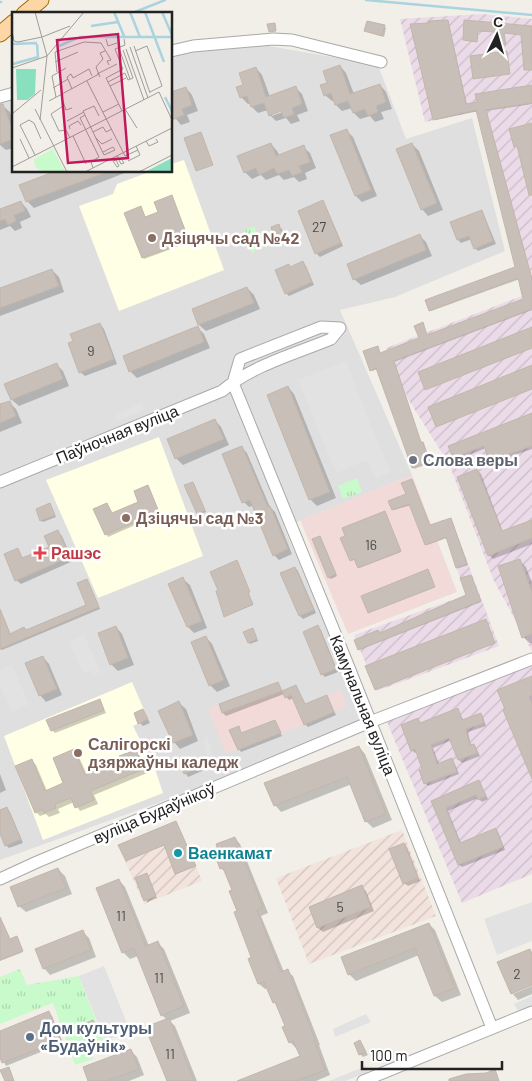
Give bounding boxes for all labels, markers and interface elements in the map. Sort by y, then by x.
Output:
north arrow [472,10,522,60]
inset map [12,12,172,172]
text: С [492,13,504,30]
house number: 27 [312,218,326,235]
place label: Дзіцячы сад №42 [162,228,299,247]
marker: Дзіцячы сад №42 [146,232,158,244]
house number: 9 [87,342,95,359]
street label: Паўночная вуліца [53,400,181,467]
place label: Слова веры [423,450,518,469]
marker: Слова веры [407,454,419,466]
place label: Дзіцячы сад №3 [136,508,263,527]
marker: Дзіцячы сад №3 [120,512,132,524]
house number: 16 [365,536,377,553]
place label: Рашэс [51,543,101,562]
marker: Рашэс [33,546,47,560]
street label: Камунальная вуліца [327,632,400,778]
place label: Салігорскі дзяржаўны каледж [88,734,239,771]
marker: Салігорскі дзяржаўны каледж [72,747,84,759]
street label: вуліца Будаўнікоў [90,778,217,847]
place label: Ваенкамат [188,843,272,862]
marker: Ваенкамат [172,847,184,859]
house number: 5 [336,898,344,915]
house number: 11 [116,907,126,924]
house number: 2 [513,965,521,982]
house number: 11 [154,969,164,986]
place label: Дом культуры «Будаўнік» [40,1018,152,1055]
marker: Дом культуры «Будаўнік» [24,1031,36,1043]
scale bar [362,1038,502,1070]
house number: 11 [165,1045,175,1062]
text: 100 m [370,1046,408,1064]

